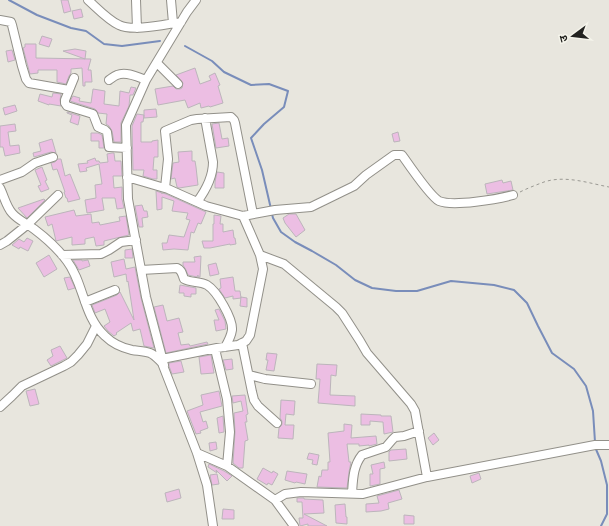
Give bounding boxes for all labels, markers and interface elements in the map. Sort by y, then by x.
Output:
north arrow [553,16,593,56]
text: उ [555,33,571,44]

